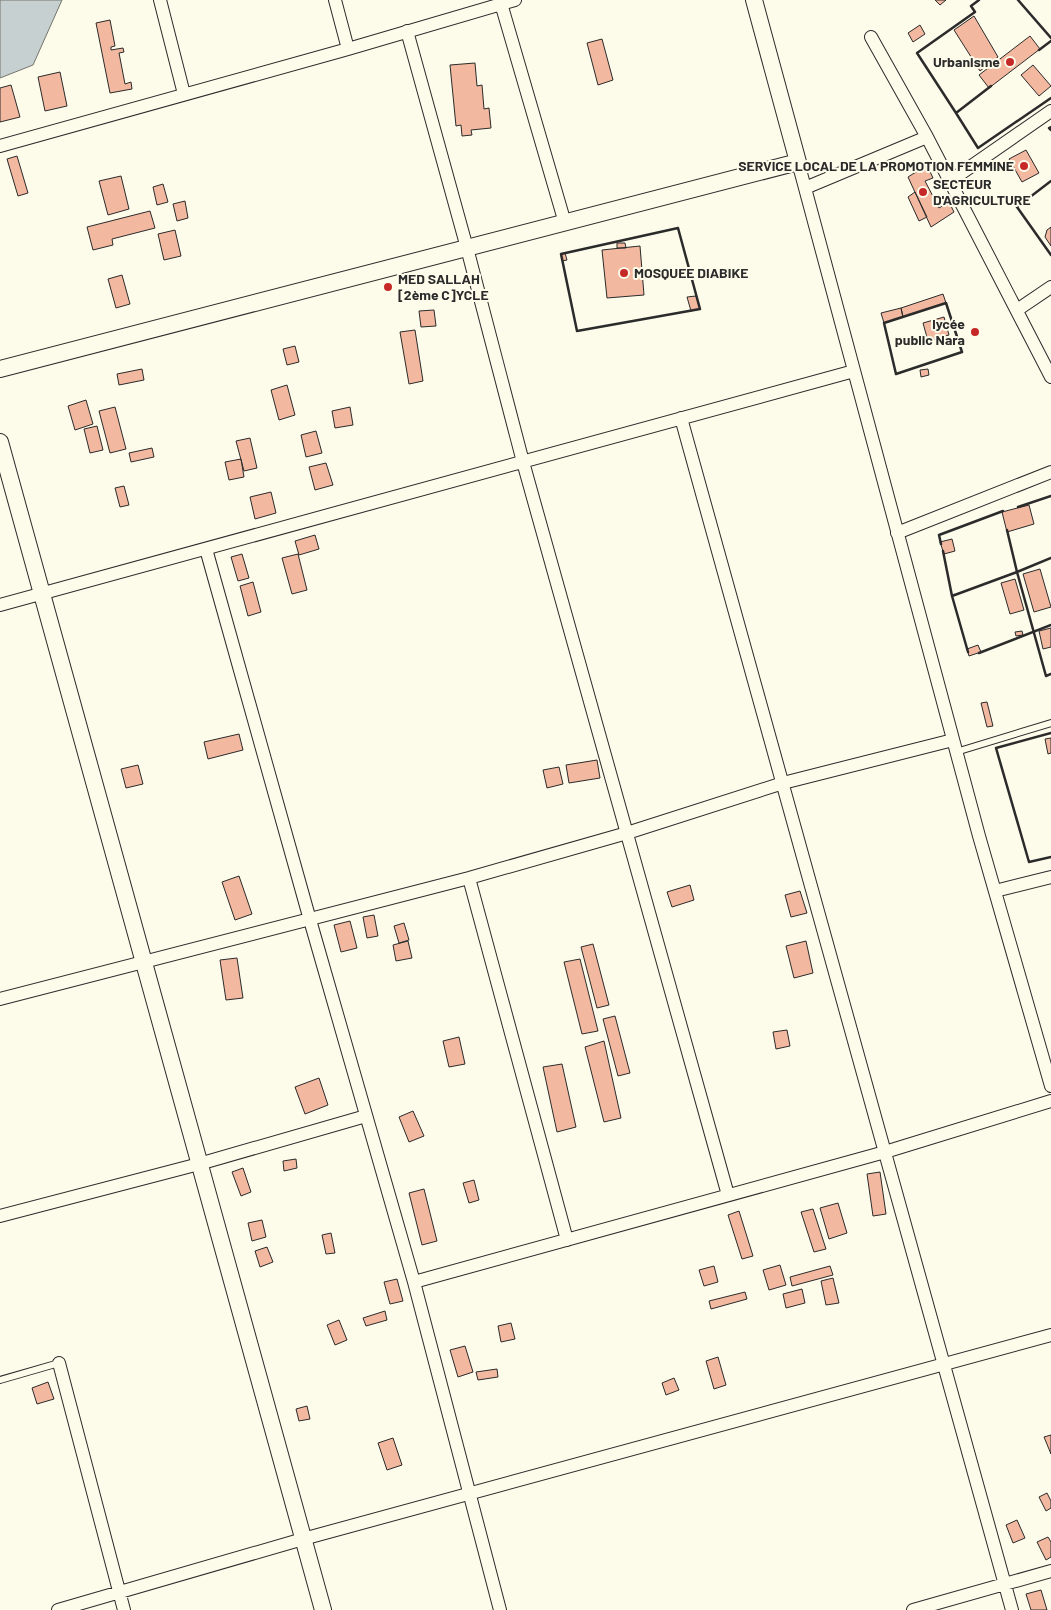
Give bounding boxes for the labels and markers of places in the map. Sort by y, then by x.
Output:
place label: Urbanisme [933,53,1000,70]
marker: Urbanisme [1004,56,1016,68]
place label: SERVICE LOCAL DE LA PROMOTION FEMMINE [738,157,1014,174]
marker: SERVICE LOCAL DE LA PROMOTION FEMMINE [1018,160,1030,172]
place label: SECTEUR D'AGRICULTURE [933,175,1031,208]
marker: SECTEUR D'AGRICULTURE [917,186,929,198]
place label: MOSQUEE DIABIKE [634,264,748,281]
marker: MOSQUEE DIABIKE [618,267,630,279]
place label: MED SALLAH [2ème C]YCLE [398,270,489,303]
marker: MED SALLAH [2ème C]YCLE [382,281,394,293]
place label: lycée public Nara [895,315,965,348]
marker: lycée public Nara [969,326,981,338]

